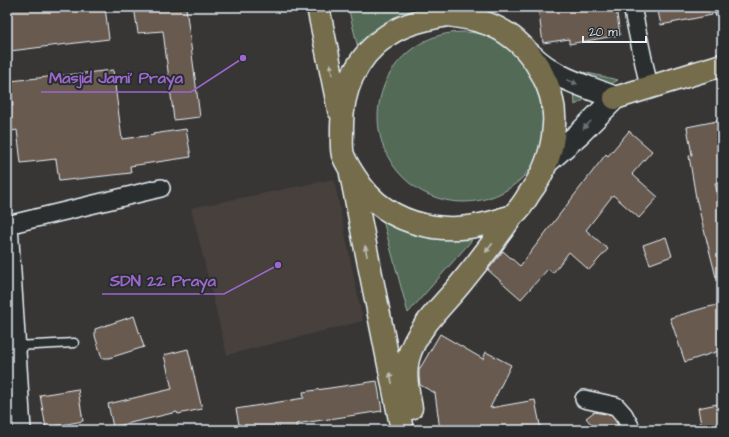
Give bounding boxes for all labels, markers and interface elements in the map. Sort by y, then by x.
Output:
scale bar [583,18,646,44]
text: 20 m [589,24,618,41]
one-way arrow [328,63,334,75]
callout: Masjid Jami' Praya [41,64,191,92]
text: Masjid Jami' Praya [49,67,184,90]
one-way arrow [567,79,579,85]
one-way arrow [583,120,592,130]
one-way arrow [485,242,494,253]
one-way arrow [363,245,369,257]
callout: SDN 22 Praya [102,266,224,294]
text: SDN 22 Praya [109,270,217,293]
one-way arrow [388,372,394,384]

